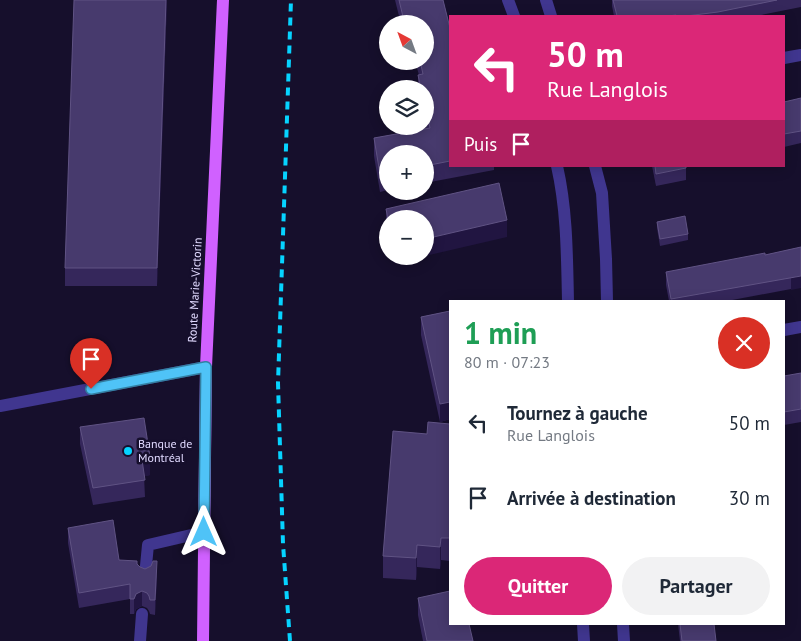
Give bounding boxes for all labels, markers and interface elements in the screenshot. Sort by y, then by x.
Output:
north arrow [379,15,434,70]
map controls [379,15,434,265]
text: 50 m [547,31,624,77]
icon: left [464,35,529,100]
text: Rue Langlois [547,75,668,103]
button: layers [379,80,434,135]
icon: arrive [507,130,535,158]
text: Puis [464,132,497,156]
button: + [379,145,434,200]
button: − [379,210,434,265]
street label: Route Marie-Victorin [184,237,205,343]
text: 1 min [464,313,537,352]
button: close [718,317,770,369]
pin [70,338,112,389]
icon: arrive [77,345,105,373]
text: 80 m · 07:23 [464,352,550,372]
text: Tournez à gauche [507,401,648,425]
icon: left [464,409,492,437]
text: 50 m [729,411,770,435]
text: Rue Langlois [507,425,595,445]
place label: Banque de Montréal [138,436,192,465]
marker: Banque de Montréal [122,445,134,457]
icon: arrive [464,484,492,512]
text: Arrivée à destination [507,486,676,510]
text: 30 m [729,486,770,510]
position arrow [177,505,229,557]
button: Quitter [464,557,612,615]
button: Partager [622,557,770,615]

